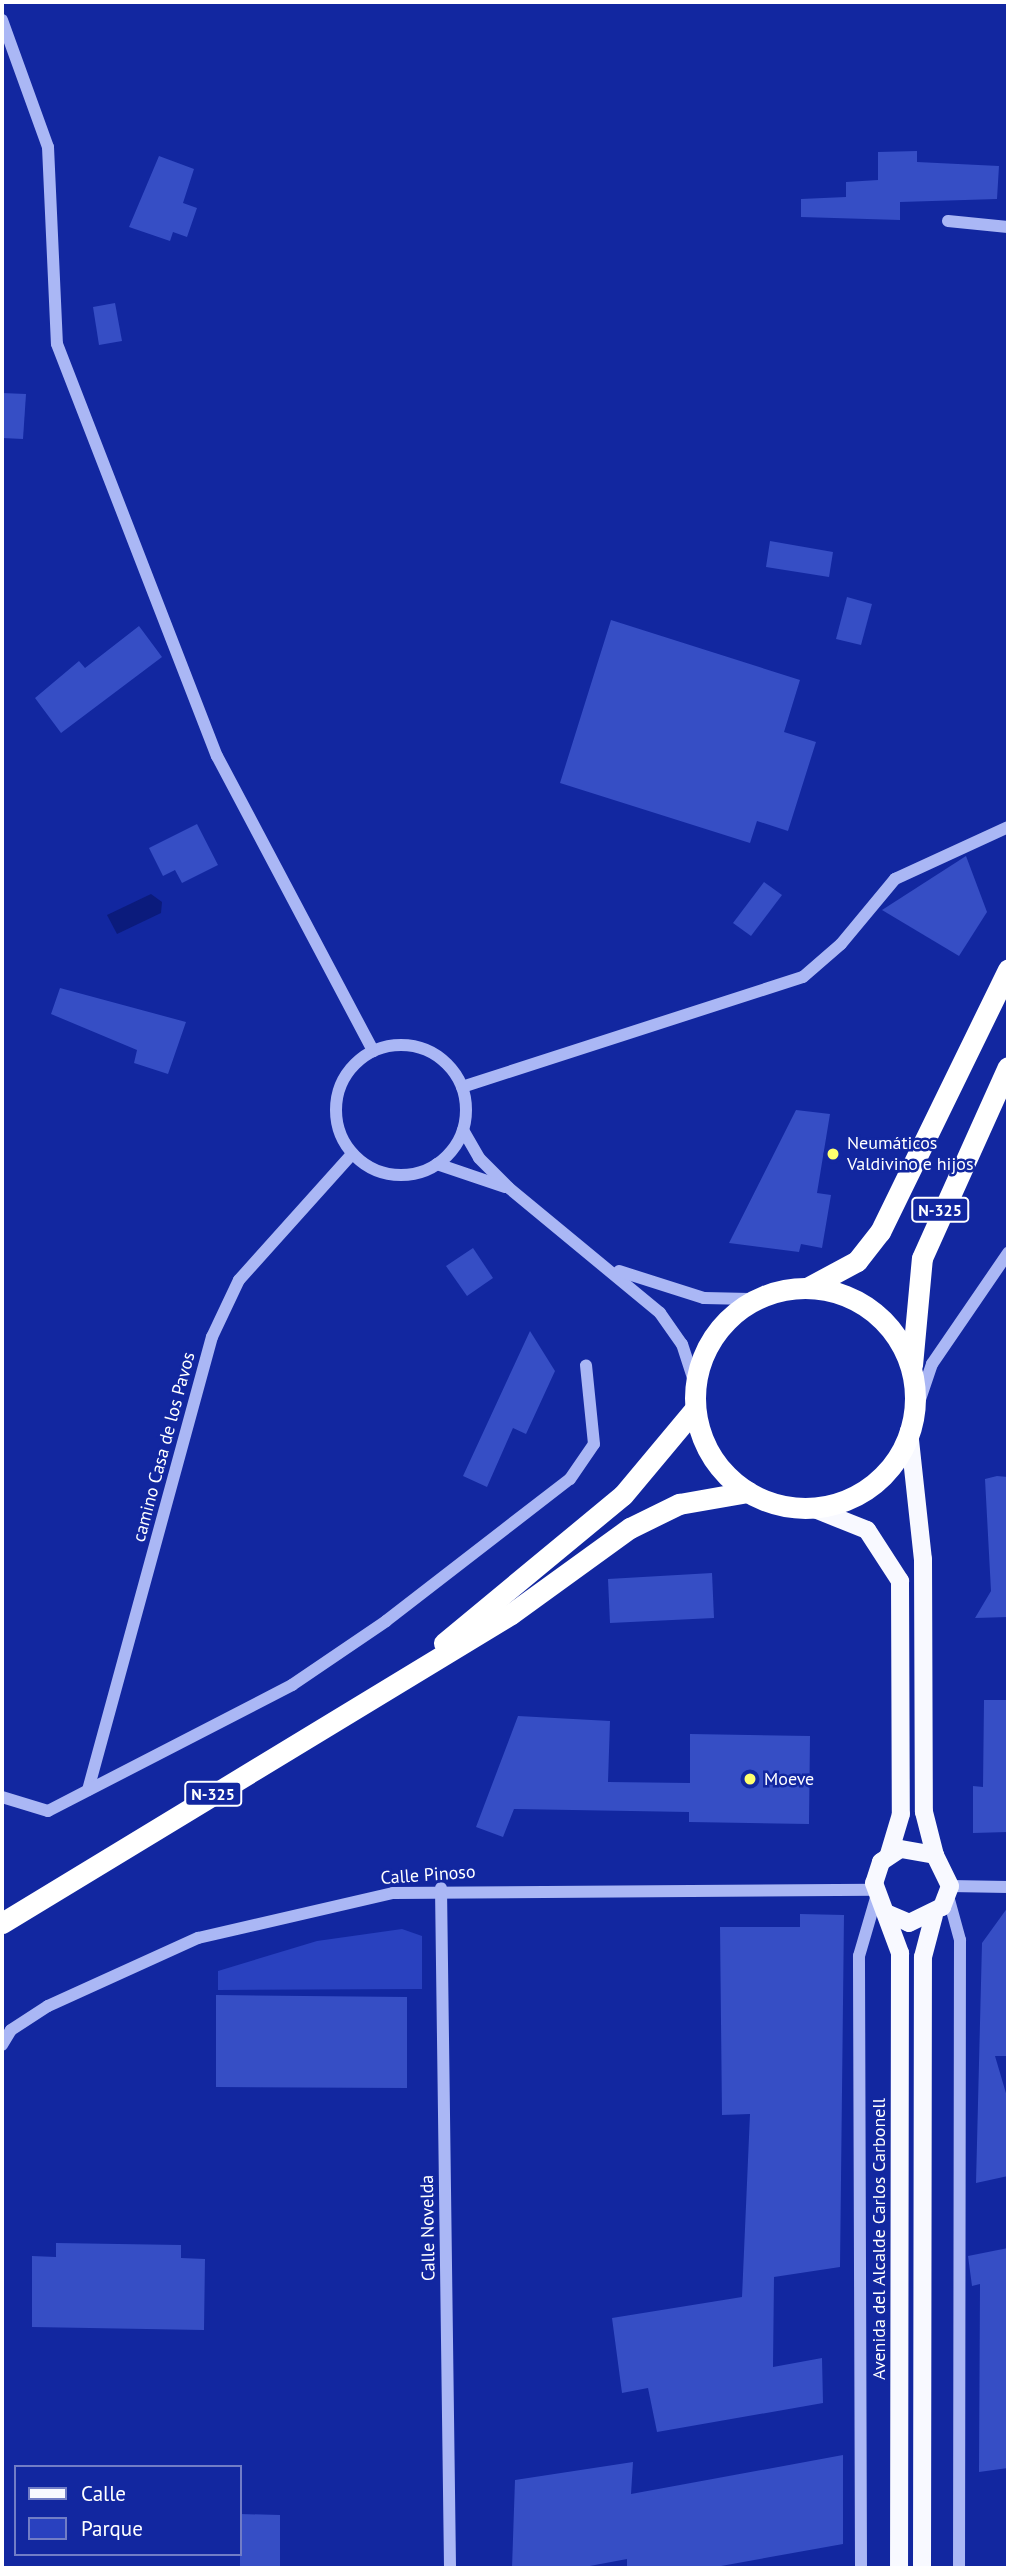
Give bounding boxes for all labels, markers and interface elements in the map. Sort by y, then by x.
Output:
place label: Neumáticos Valdivino e hijos [847,1133,973,1176]
marker: Neumáticos Valdivino e hijos [825,1146,841,1162]
road number: N-325 [910,1198,970,1222]
street label: camino Casa de los Pavos [128,1350,200,1544]
place label: Moeve [764,1768,814,1790]
marker: Moeve [742,1771,758,1787]
road number: N-325 [183,1782,243,1806]
street label: Calle Pinoso [380,1861,476,1889]
street label: Avenida del Alcalde Carlos Carbonell [868,2098,890,2380]
street label: Calle Novelda [416,2175,440,2281]
legend [14,2465,242,2556]
text: Calle [81,2480,126,2507]
text: Parque [81,2515,143,2542]

